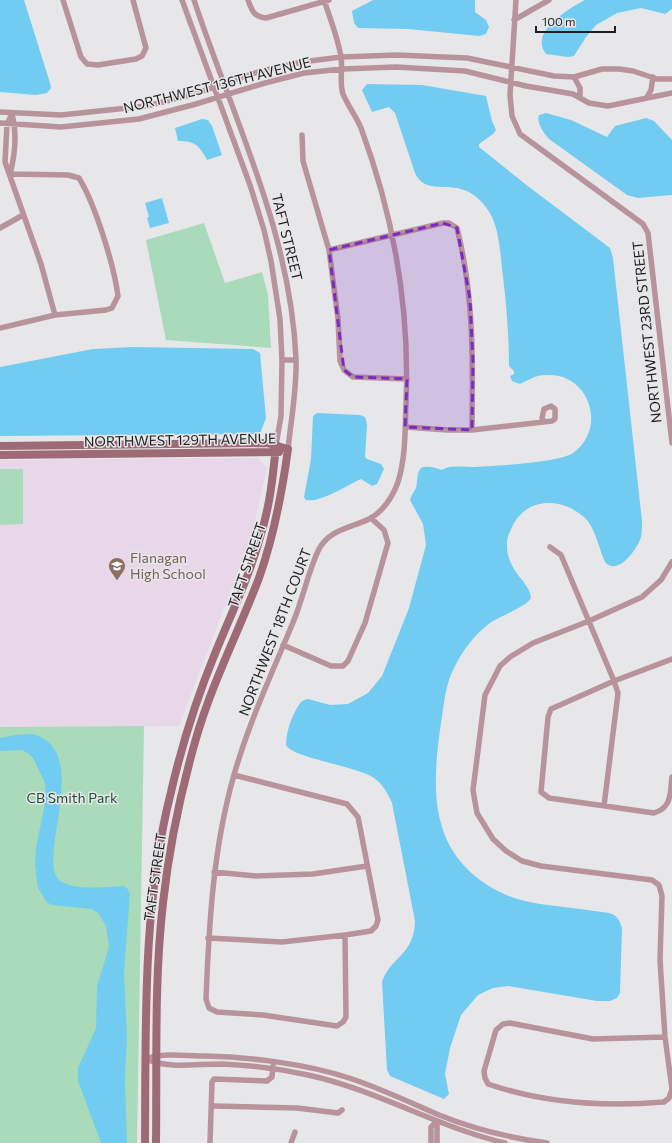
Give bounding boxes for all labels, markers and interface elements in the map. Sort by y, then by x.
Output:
scale bar [536,8,615,34]
text: 100 m [542,14,576,28]
street label: NORTHWEST 136TH AVENUE [121,53,312,116]
street label: TAFT STREET [268,192,307,282]
street label: NORTHWEST 23RD STREET [628,240,665,424]
street label: NORTHWEST 129TH AVENUE [84,429,276,450]
street label: TAFT STREET [224,520,269,610]
street label: NORTHWEST 18TH COURT [235,546,314,718]
place label: Flanagan High School [130,549,206,582]
school or university icon: Flanagan High School [107,556,127,581]
park label: CB Smith Park [26,789,118,806]
street label: TAFT STREET [140,832,169,922]

